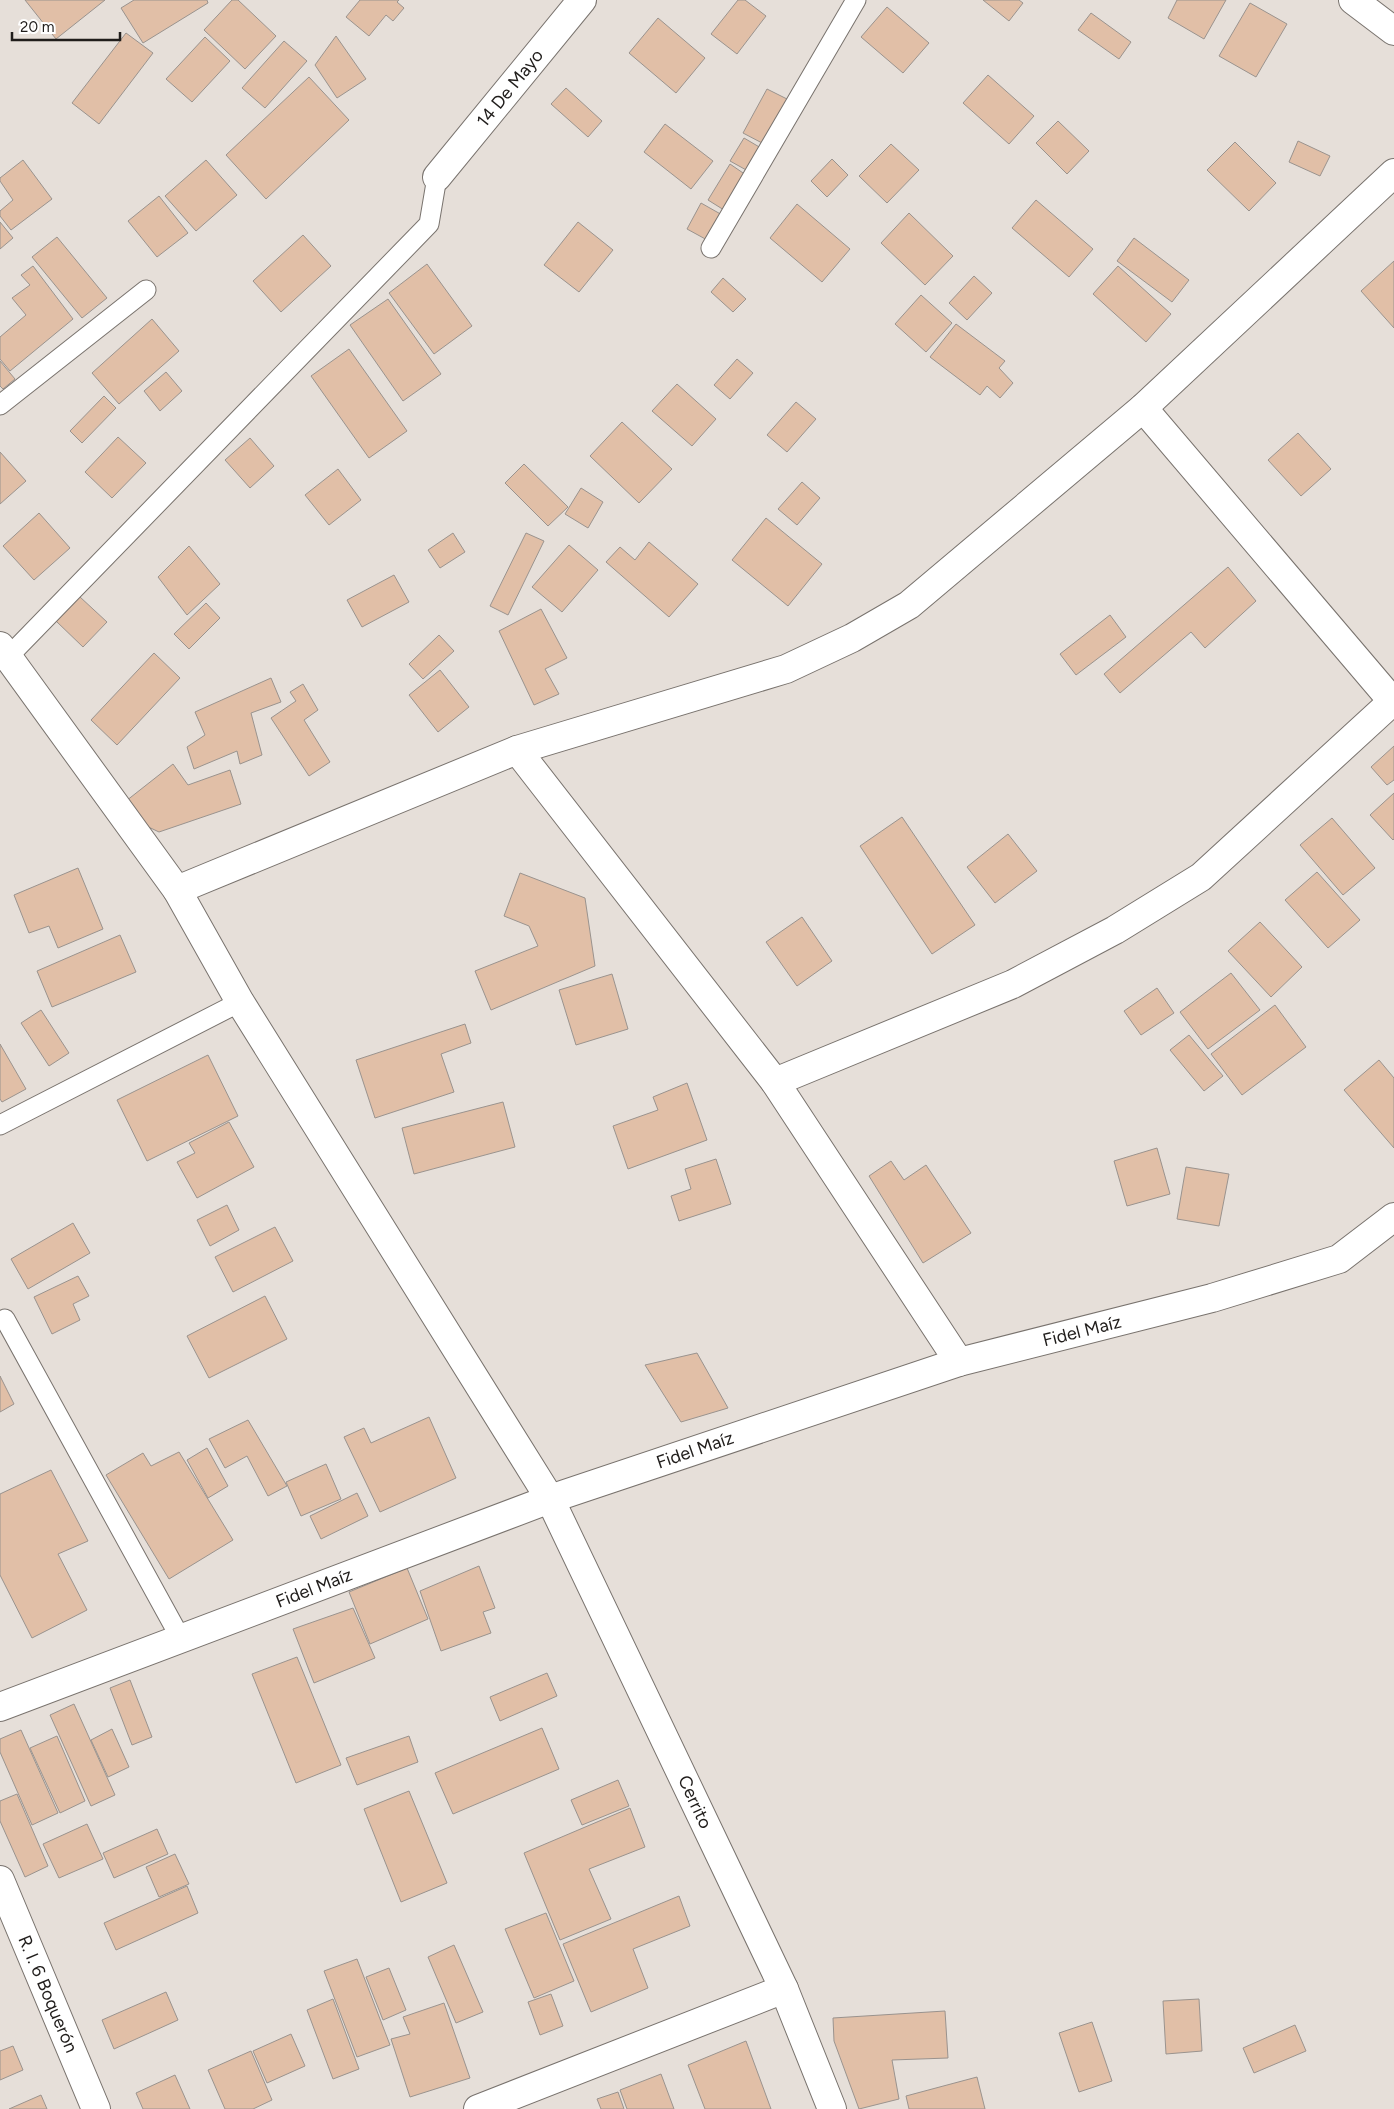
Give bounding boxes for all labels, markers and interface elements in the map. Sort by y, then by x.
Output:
scale bar [12,10,120,42]
text: 20 m [20,18,54,36]
street label: 14 De Mayo [472,45,548,131]
street label: Fidel Maíz [1040,1311,1124,1351]
street label: Fidel Maíz [654,1426,737,1473]
street label: Fidel Maíz [273,1563,356,1613]
street label: Cerrito [673,1772,717,1832]
street label: R. I. 6 Boquerón [13,1932,83,2056]

